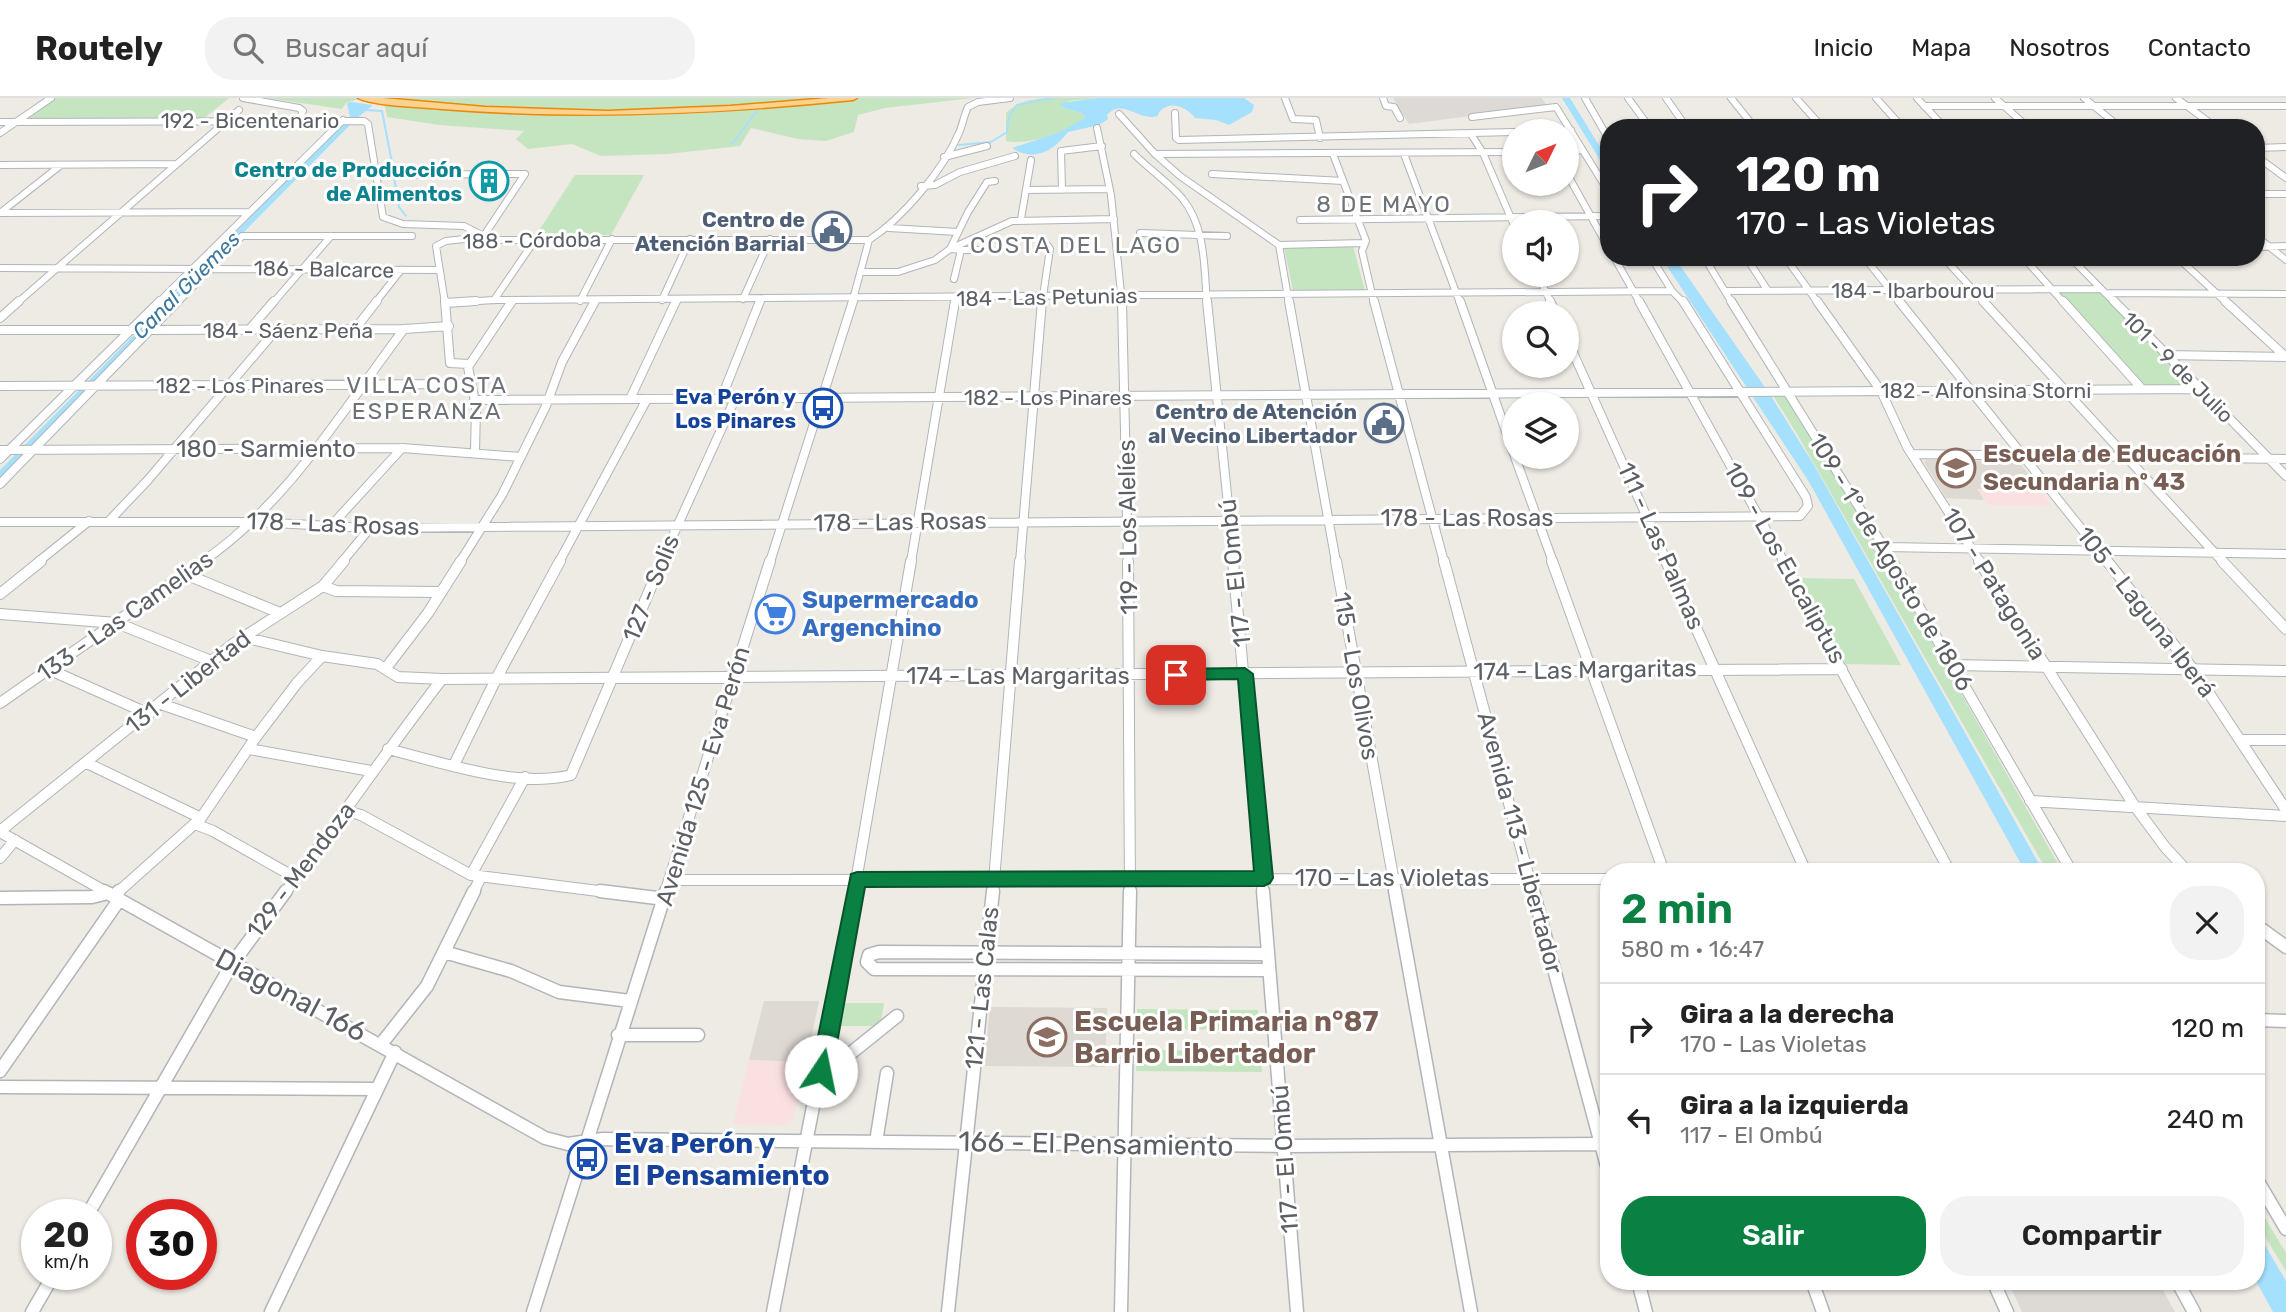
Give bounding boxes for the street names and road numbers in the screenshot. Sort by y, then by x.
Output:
street label: 192 - Bicentenario [161,108,339,133]
street label: 188 - Córdoba [462,226,602,254]
street label: 186 - Balcarce [254,255,394,283]
street label: 184 - Ibarbourou [1831,278,1995,303]
street label: 184 - Las Petunias [956,283,1138,311]
street label: 101 - 9 de Julio [2117,306,2239,428]
street label: 184 - Sáenz Peña [203,318,373,343]
street label: 182 - Los Pinares [156,373,324,398]
street label: 182 - Alfonsina Storni [1881,378,2091,403]
street label: 182 - Los Pinares [964,385,1132,410]
street label: 109 - 1° de Agosto de 1806 [1803,428,1979,696]
street label: 180 - Sarmiento [176,435,356,463]
street label: 119 - Los Alelíes [1112,439,1144,615]
street label: 111 - Las Palmas [1612,458,1710,634]
street label: 109 - Los Eucaliptus [1718,458,1852,668]
street label: 117 - El Ombú [1213,498,1257,648]
street label: 107 - Patagonia [1936,503,2052,665]
street label: 178 - Las Rosas [1380,504,1554,532]
street label: 178 - Las Rosas [813,506,987,538]
street label: 178 - Las Rosas [246,507,420,541]
street label: 105 - Laguna Iberá [2071,521,2221,703]
street label: 127 - Solis [617,531,685,645]
street label: 133 - Las Camelias [32,545,218,687]
street label: 115 - Los Olivos [1327,590,1385,762]
street label: 131 - Libertad [120,624,256,740]
street label: Avenida 125 - Eva Perón [650,643,756,909]
street label: 174 - Las Margaritas [1473,654,1697,686]
street label: 174 - Las Margaritas [906,662,1130,690]
street label: Avenida 113 - Libertador [1472,709,1568,977]
street label: 129 - Mendoza [241,797,361,943]
street label: 170 - Las Violetas [1295,864,1489,892]
street label: 121 - Las Calas [960,905,1004,1071]
street label: Diagonal 166 [210,941,372,1049]
street label: 117 - El Ombú [1266,1084,1304,1234]
street label: 166 - El Pensamiento [958,1125,1234,1163]

